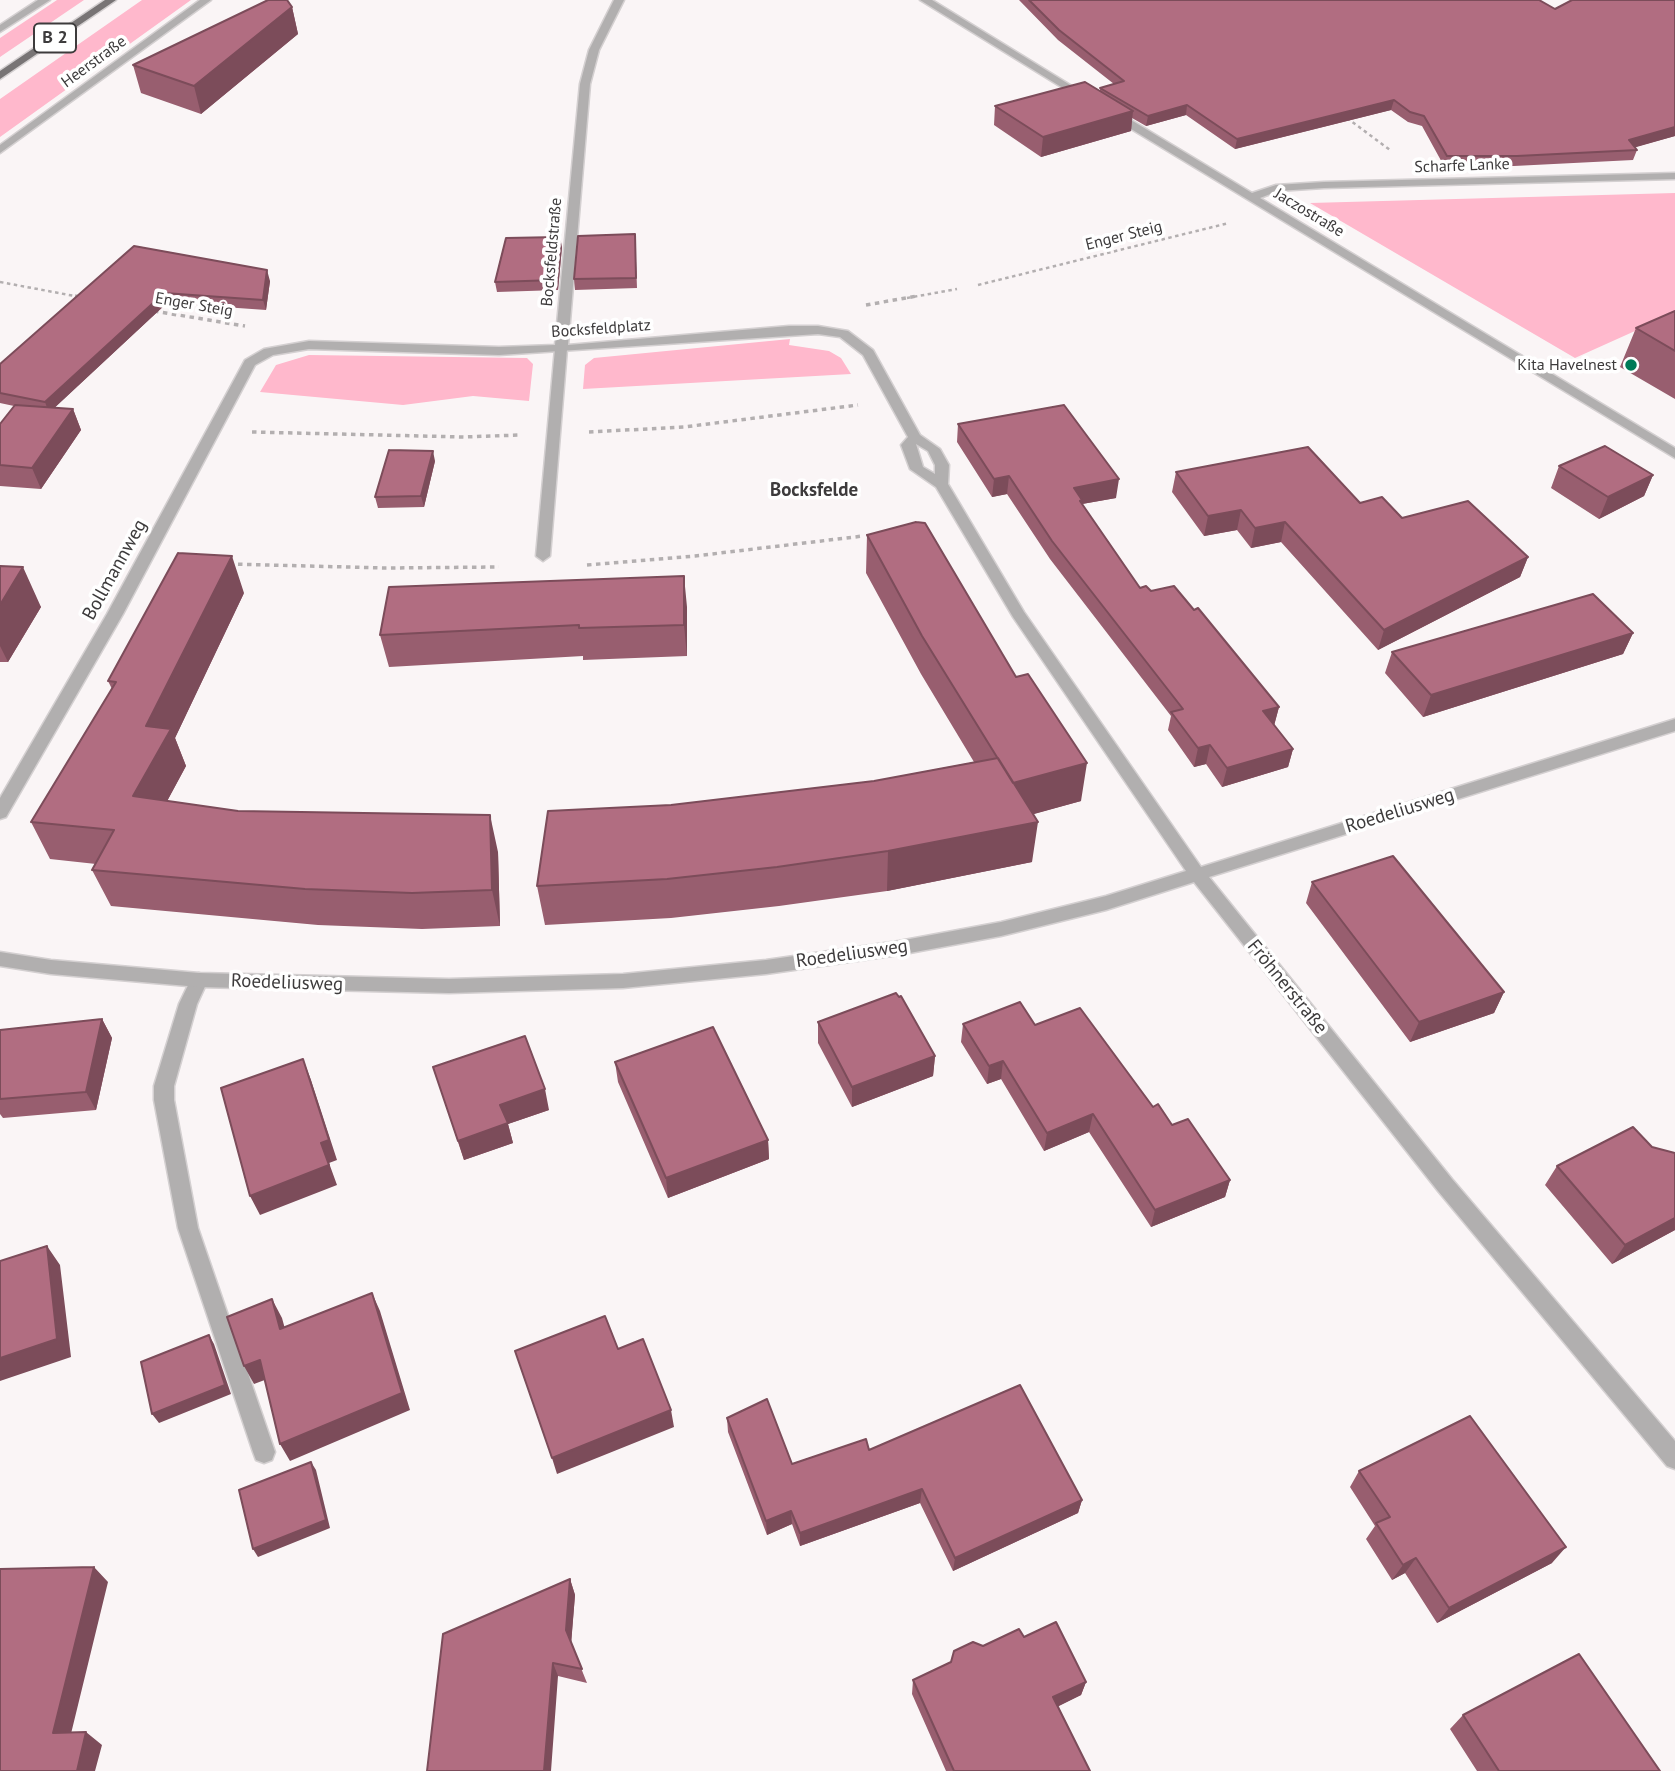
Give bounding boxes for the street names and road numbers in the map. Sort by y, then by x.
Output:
road number: B 2 [34,24,76,52]
street label: Heerstraße [58,32,130,92]
street label: Scharfe Lanke [1414,155,1510,177]
street label: Jaczostraße [1271,185,1347,241]
street label: Bocksfeldstraße [538,197,566,307]
street label: Enger Steig [1084,217,1164,255]
street label: Enger Steig [154,289,234,321]
street label: Bocksfeldplatz [551,316,651,342]
street label: Bollmannweg [78,516,152,624]
street label: Roedeliusweg [1343,784,1457,838]
street label: Roedeliusweg [795,935,909,973]
street label: Fröhnerstraße [1242,935,1332,1039]
street label: Roedeliusweg [230,970,344,996]

